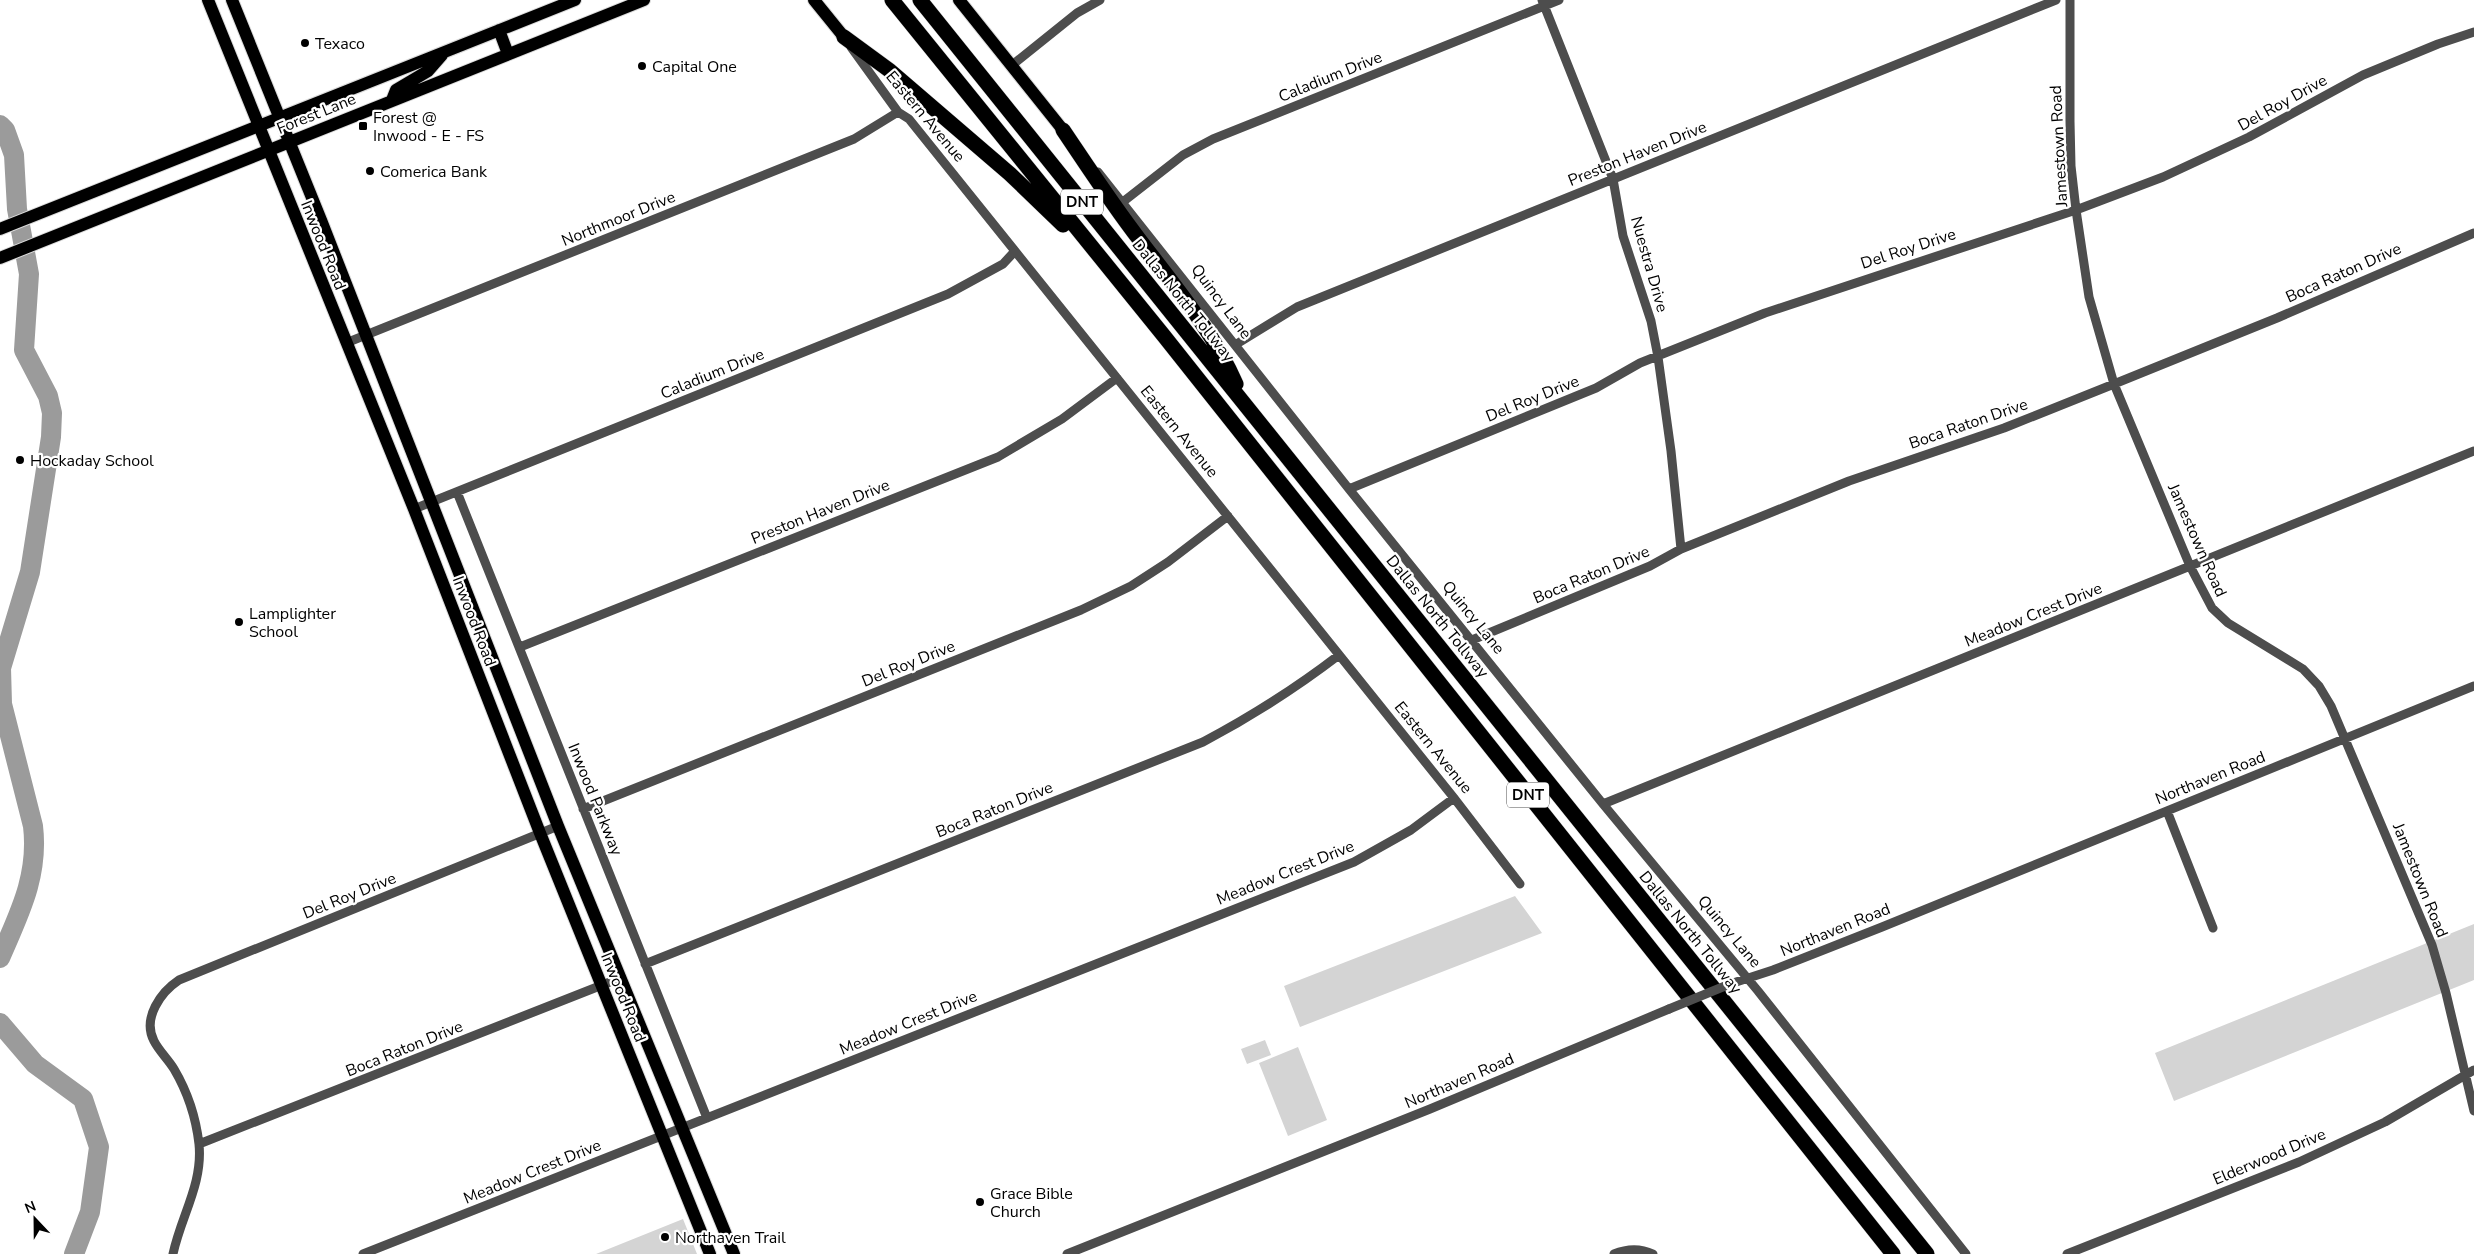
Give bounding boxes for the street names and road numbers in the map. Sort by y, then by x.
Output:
street label: Caladium Drive [1275,46,1385,108]
street label: Eastern Avenue [881,66,970,167]
street label: Del Roy Drive [2234,69,2331,136]
street label: Jamestown Road [2045,85,2073,208]
street label: Forest Lane [274,88,359,140]
street label: Preston Haven Drive [1565,116,1710,192]
street label: Northmoor Drive [558,186,679,252]
road number: DNT [1061,190,1103,214]
street label: Inwood Road [295,197,351,293]
street label: Nuestra Drive [1625,214,1673,315]
street label: Del Roy Drive [1858,223,1959,275]
street label: Dallas North Tollway [1127,235,1240,367]
street label: Boca Raton Drive [2282,238,2405,308]
street label: Quincy Lane [1186,260,1257,344]
street label: Caladium Drive [657,343,767,405]
street label: Del Roy Drive [1482,370,1582,428]
street label: Eastern Avenue [1135,381,1223,482]
street label: Boca Raton Drive [1906,393,2031,455]
street label: Preston Haven Drive [748,474,893,550]
street label: Jamestown Road [2162,479,2232,600]
street label: Boca Raton Drive [1530,540,1653,609]
street label: Dallas North Tollway [1381,551,1494,683]
street label: Inwood Road [447,573,501,670]
street label: Quincy Lane [1437,576,1510,659]
street label: Meadow Crest Drive [1961,577,2105,653]
street label: Del Roy Drive [858,635,958,693]
street label: Eastern Avenue [1389,697,1477,798]
street label: Inwood Parkway [563,740,628,860]
street label: Northaven Road [2152,746,2269,810]
street label: Boca Raton Drive [933,776,1056,843]
road number: DNT [1507,782,1549,808]
street label: Jamestown Road [2387,819,2453,941]
street label: Meadow Crest Drive [1213,835,1357,911]
street label: Del Roy Drive [299,867,399,925]
street label: Dallas North Tollway [1634,867,1747,999]
street label: Quincy Lane [1692,891,1766,973]
street label: Northaven Road [1777,898,1894,962]
street label: Inwood Road [595,949,651,1045]
street label: Meadow Crest Drive [836,985,980,1061]
street label: Boca Raton Drive [343,1015,466,1082]
street label: Northaven Road [1401,1048,1518,1114]
street label: Elderwood Drive [2210,1123,2329,1191]
street label: Meadow Crest Drive [460,1134,604,1210]

